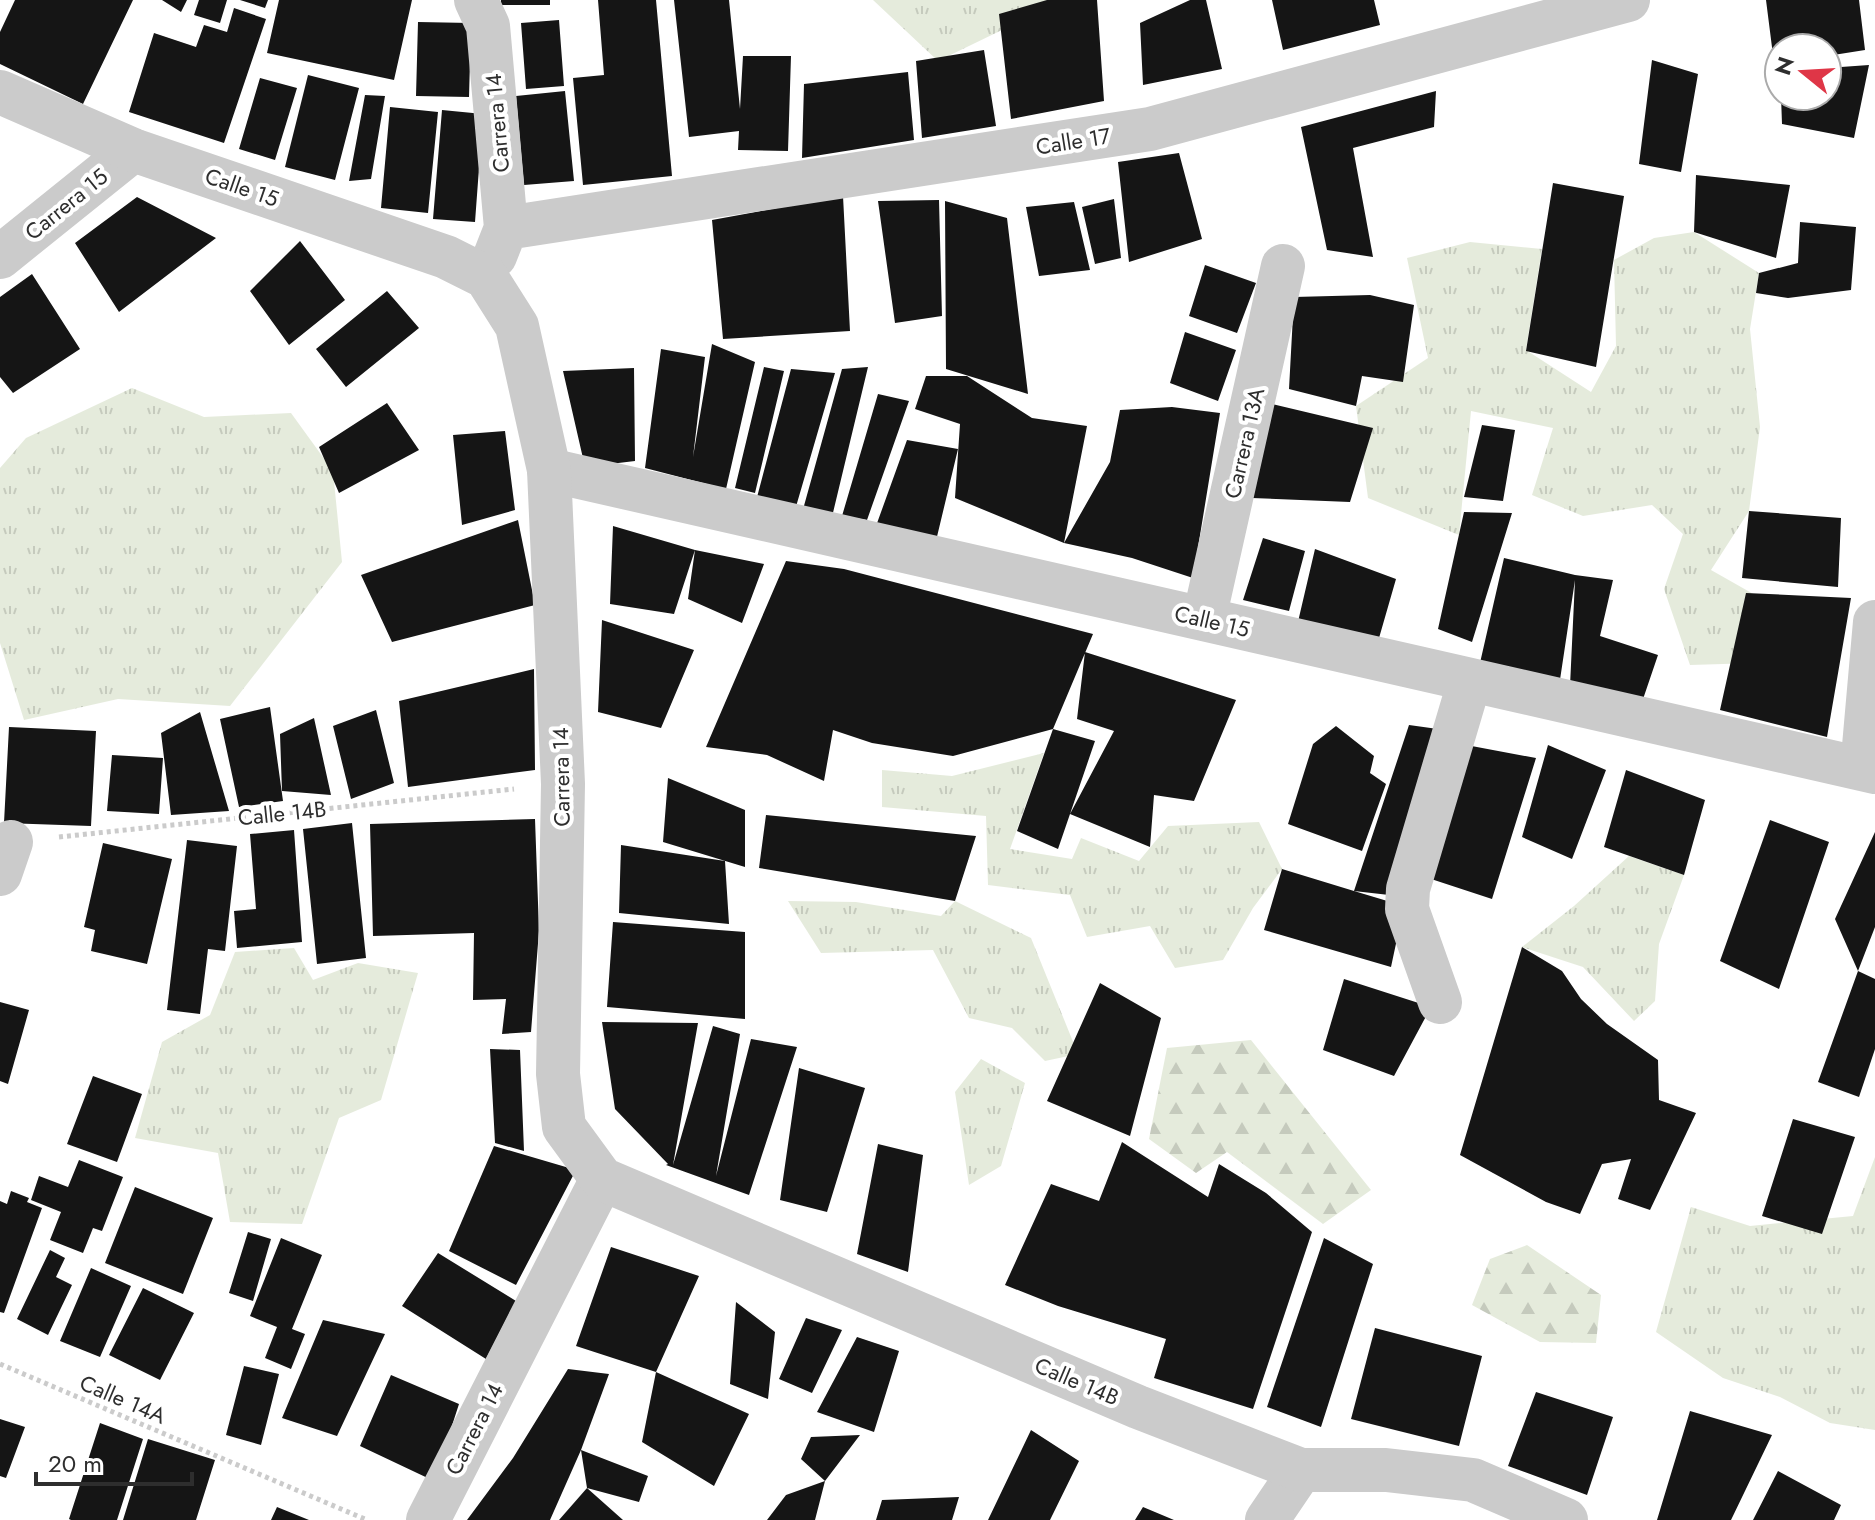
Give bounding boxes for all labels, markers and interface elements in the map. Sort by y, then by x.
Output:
north arrow [1763,32,1843,112]
text: N [1766,53,1802,79]
street label: Carrera 14 [477,72,517,174]
street label: Calle 17 [1033,119,1113,163]
street label: Calle 15 [201,159,283,215]
street label: Carrera 15 [18,160,114,248]
street label: Carrera 13A [1216,384,1272,501]
street label: Calle 15 [1171,597,1253,645]
street label: Carrera 14 [544,727,578,827]
street label: Calle 14B [236,792,328,834]
street label: Calle 14B [1030,1349,1124,1413]
street label: Calle 14A [75,1367,172,1432]
street label: Carrera 14 [437,1377,511,1480]
scale bar [36,1436,192,1486]
text: 20 m [48,1446,102,1481]

